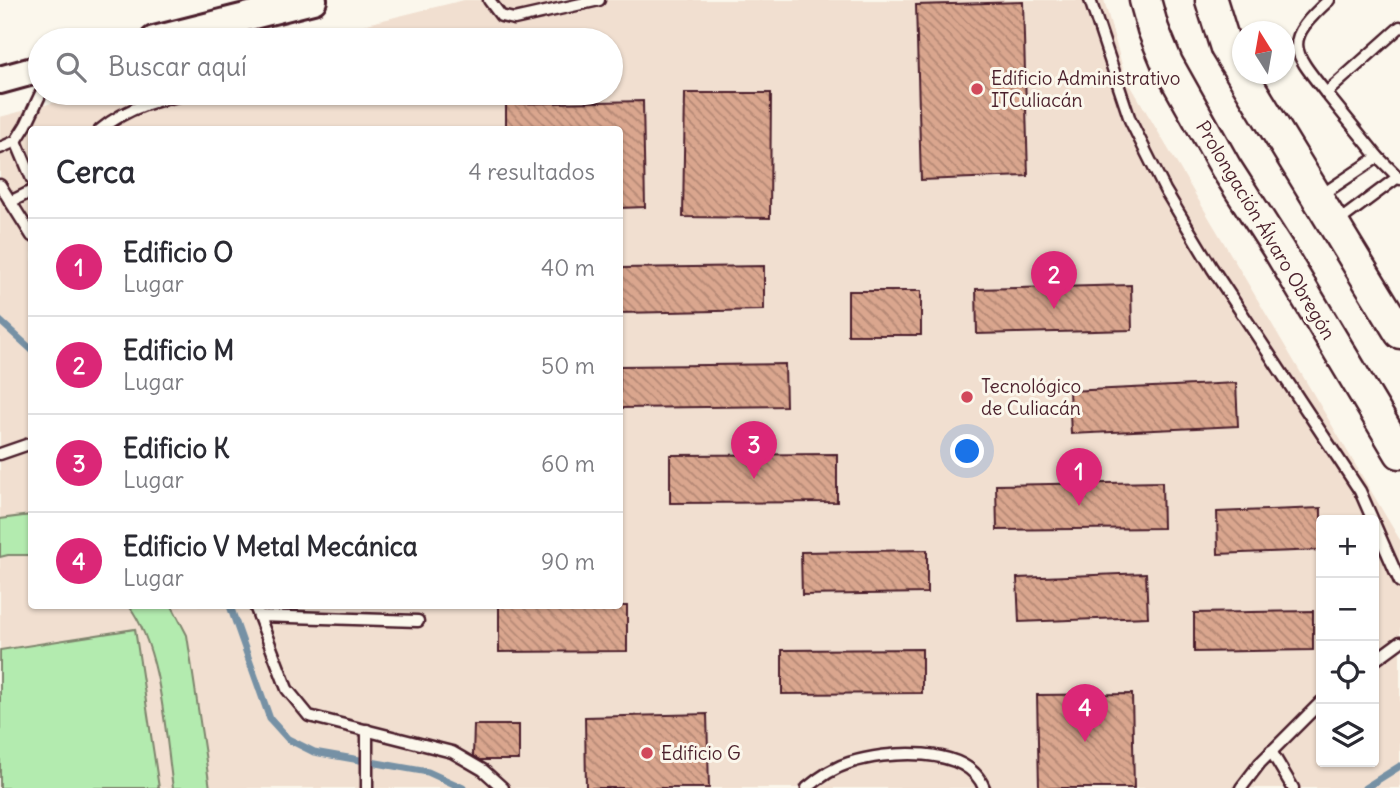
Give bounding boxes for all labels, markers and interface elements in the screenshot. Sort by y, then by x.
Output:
north arrow [1232,21,1295,84]
search box [28,28,623,105]
icon: search [52,48,90,86]
text: Buscar aquí [108,50,247,83]
place label: Edificio Administrativo ITCuliacán [991,66,1180,112]
marker: Edificio Administrativo ITCuliacán [969,81,985,97]
street label: Prolongación Álvaro Obregón [1191,116,1341,344]
text: Cerca [56,153,135,191]
text: 4 resultados [468,157,595,186]
text: Edificio O [123,236,233,269]
pin: 2 [1031,251,1077,309]
text: 1 [74,253,84,282]
text: 40 m [541,253,595,282]
text: Lugar [123,269,184,298]
text: Edificio M [123,334,234,367]
text: 2 [73,351,85,380]
text: 50 m [541,351,595,380]
text: Lugar [123,367,184,396]
place label: Tecnológico de Culiacán [981,374,1081,420]
marker: Tecnológico de Culiacán [959,389,975,405]
pin: 3 [731,421,777,479]
text: Edificio K [123,432,229,465]
your location [950,434,984,468]
pin: 1 [1056,448,1102,506]
text: 3 [72,449,86,478]
text: 60 m [541,449,595,478]
text: Lugar [123,465,184,494]
map controls [1316,515,1379,767]
button: + [1316,515,1379,578]
text: Edificio V Metal Mecánica [123,530,418,563]
text: 4 [72,547,86,576]
text: 90 m [541,547,595,576]
text: Lugar [123,563,184,592]
button: − [1316,578,1379,641]
button: locate [1316,641,1379,704]
pin: 4 [1062,684,1108,742]
button: layers [1316,704,1379,767]
place label: Edificio G [661,741,741,765]
marker: Edificio G [639,745,655,761]

